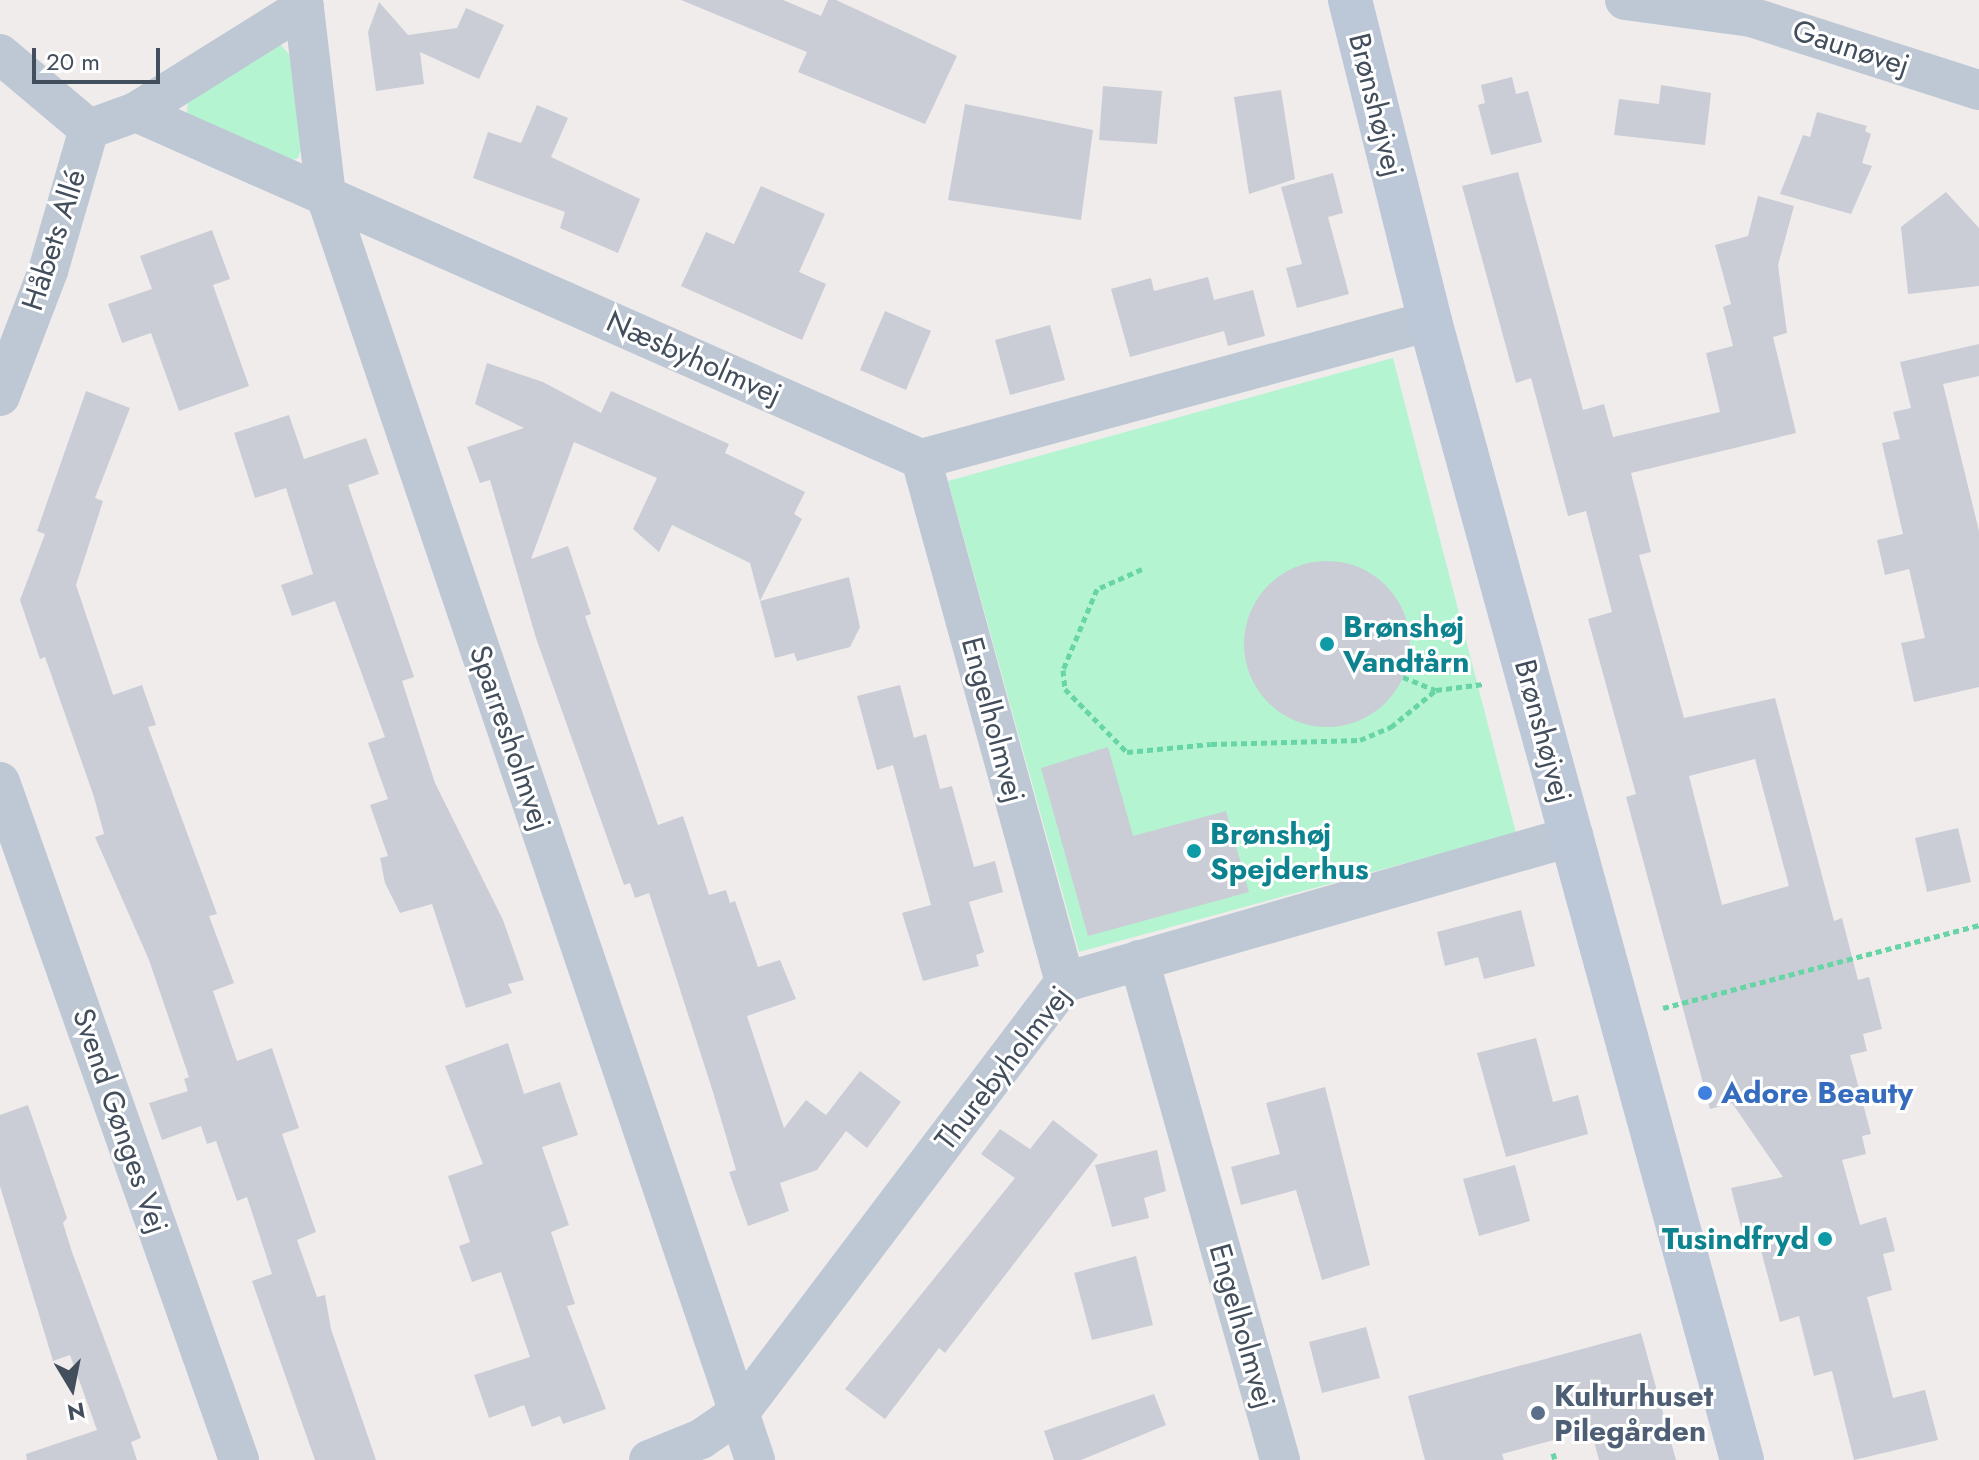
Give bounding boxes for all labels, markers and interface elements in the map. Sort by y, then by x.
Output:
street label: Gaunøvej [1788,12,1914,84]
street label: Brønshøjvej [1341,30,1411,180]
scale bar [36,32,164,82]
text: 20 m [46,44,100,79]
street label: Håbets Allé [14,165,94,315]
street label: Næsbyholmvej [601,303,787,413]
place label: Brønshøj Vandtårn [1343,609,1469,680]
street label: Engelholmvej [954,633,1032,807]
marker: Brønshøj Vandtårn [1318,635,1336,653]
street label: Sparresholmvej [461,641,559,835]
street label: Brønshøjvej [1507,656,1579,806]
place label: Brønshøj Spejderhus [1210,816,1369,886]
marker: Brønshøj Spejderhus [1185,842,1203,860]
street label: Thurebyholmvej [928,979,1078,1157]
street label: Svend Gønges Vej [65,1004,175,1238]
place label: Adore Beauty [1721,1075,1913,1111]
marker: Adore Beauty [1696,1084,1714,1102]
place label: Tusindfryd [1662,1221,1809,1257]
marker: Tusindfryd [1816,1230,1834,1248]
street label: Engelholmvej [1201,1239,1283,1413]
north arrow [32,1348,112,1428]
place label: Kulturhuset Pilegården [1554,1378,1713,1448]
text: N [65,1394,88,1429]
marker: Kulturhuset Pilegården [1529,1404,1547,1422]

